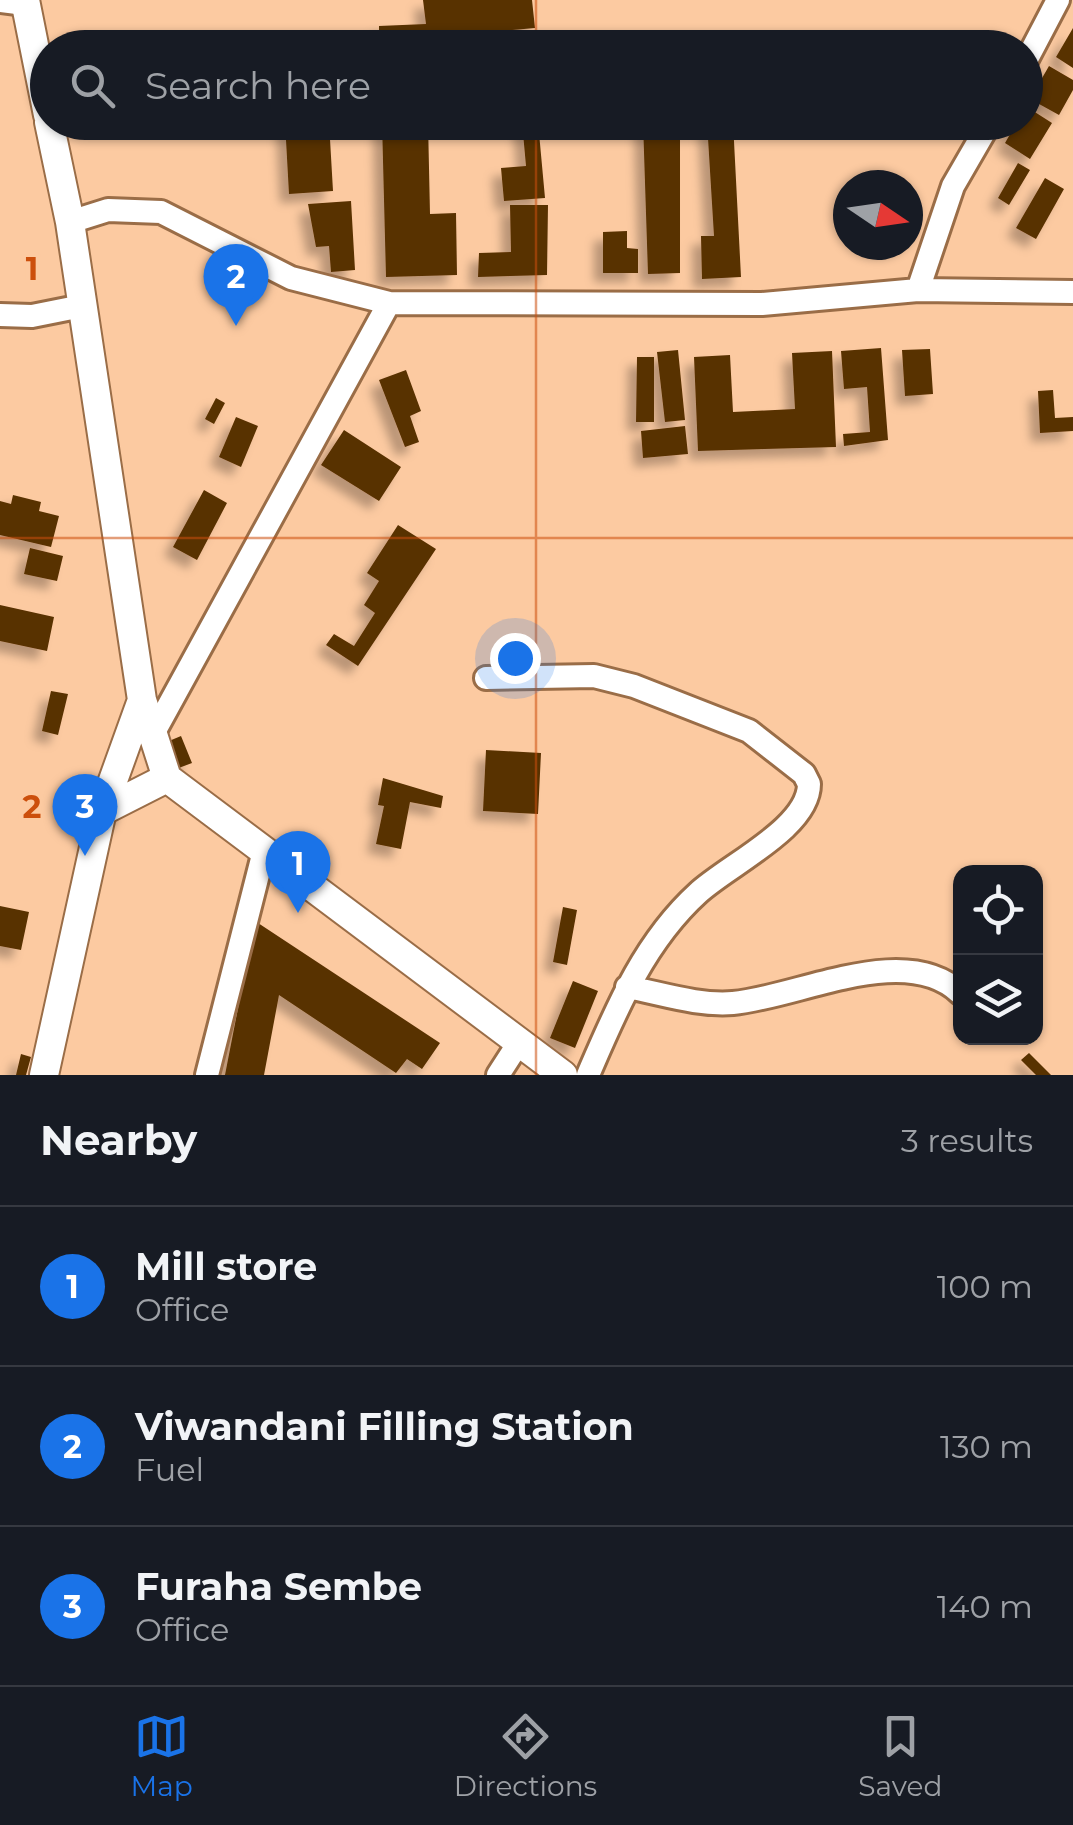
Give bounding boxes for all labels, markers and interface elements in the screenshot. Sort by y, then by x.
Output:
search box [30,30,1043,140]
icon: search [65,58,120,113]
text: Search here [145,62,371,109]
north arrow [833,170,923,260]
pin: 2 [204,244,268,326]
text: 1 [26,249,38,288]
your location [490,633,541,684]
pin: 3 [52,774,118,856]
text: 2 [23,787,41,826]
pin: 1 [266,830,330,913]
map controls [953,865,1043,1045]
button: locate [953,865,1043,955]
button: layers [953,955,1043,1045]
text: Nearby [40,1114,197,1166]
text: 3 results [901,1121,1033,1160]
text: Mill store [135,1243,317,1290]
text: 1 [66,1267,79,1306]
text: 100 m [937,1267,1033,1306]
text: Office [135,1290,229,1329]
text: Viwandani Filling Station [135,1403,634,1450]
text: 2 [63,1427,82,1466]
text: 130 m [940,1427,1033,1466]
text: Fuel [135,1450,204,1489]
text: Furaha Sembe [135,1563,422,1610]
text: 3 [63,1587,82,1626]
text: 140 m [937,1587,1033,1626]
text: Office [135,1610,229,1649]
tab: Map [131,1709,193,1803]
tab: Directions [454,1709,597,1803]
tab: Saved [858,1709,942,1803]

